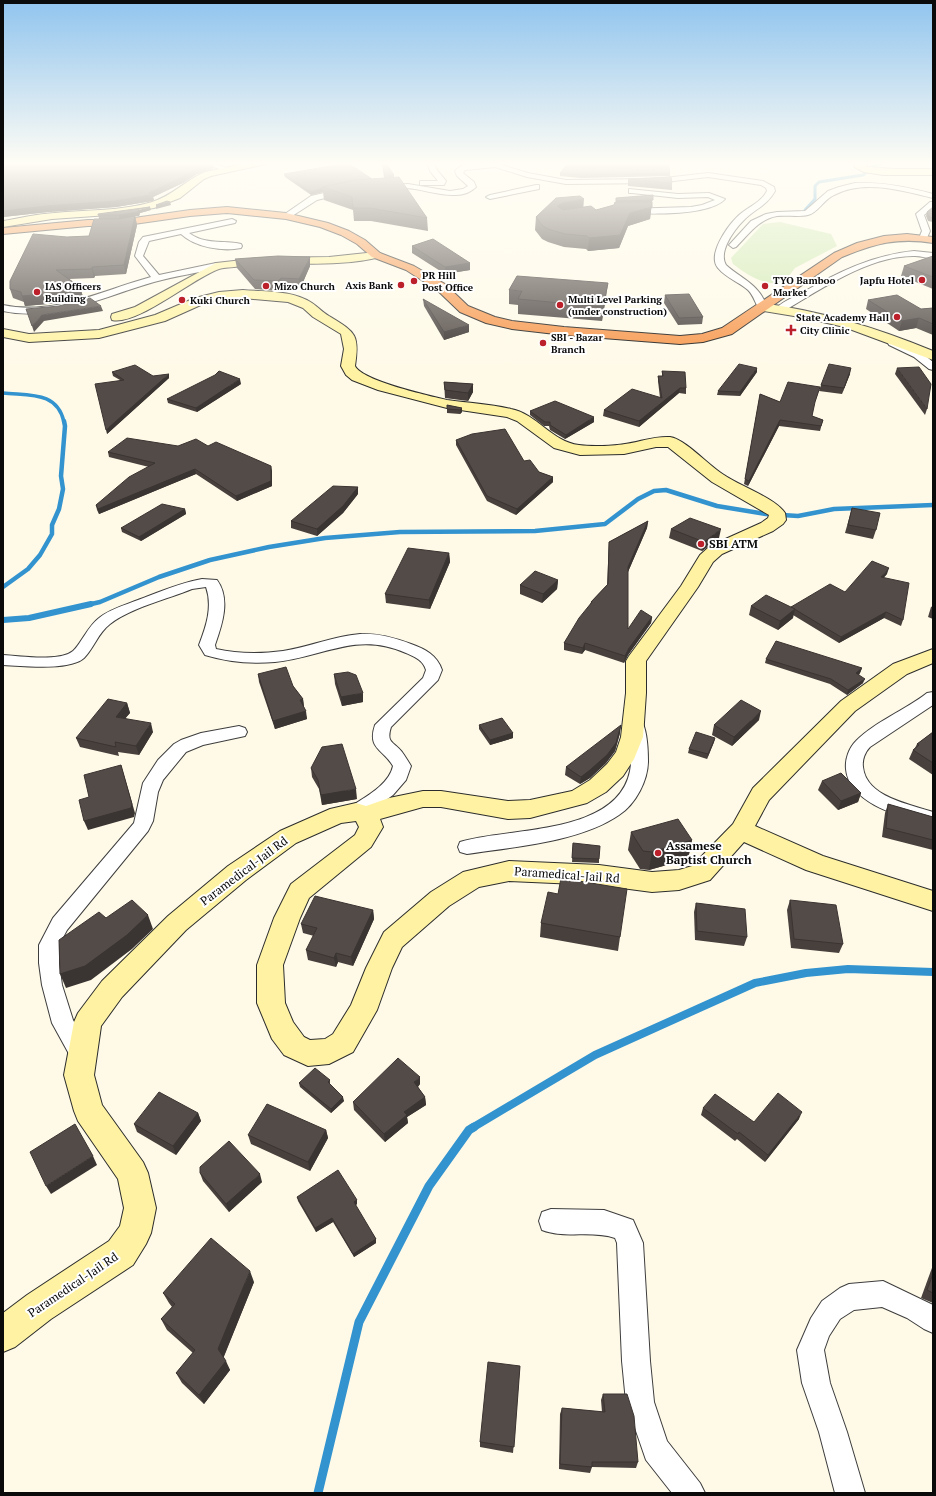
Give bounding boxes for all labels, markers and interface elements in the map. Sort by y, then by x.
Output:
place label: PR Hill Post Office [422,269,474,294]
place label: TYO Bamboo Market [773,274,835,299]
place label: Japfu Hotel [860,274,915,287]
marker: Japfu Hotel [917,275,927,285]
marker: PR Hill Post Office [409,276,419,286]
place label: Axis Bank [345,279,393,292]
place label: IAS Officers Building [45,280,102,305]
place label: Mizo Church [274,280,336,293]
marker: Axis Bank [396,280,406,290]
marker: Mizo Church [261,281,271,291]
marker: TYO Bamboo Market [760,281,770,291]
marker: IAS Officers Building [32,287,42,297]
place label: Multi Level Parking (under construction) [568,293,667,318]
place label: Kuki Church [190,294,250,307]
marker: Kuki Church [177,295,187,305]
marker: Multi Level Parking (under construction) [555,300,565,310]
place label: State Academy Hall [796,311,890,324]
marker: State Academy Hall [892,312,902,322]
marker: City Clinic [785,324,797,336]
place label: City Clinic [800,324,850,337]
place label: SBI - Bazar Branch [551,331,603,356]
marker: SBI - Bazar Branch [538,338,548,348]
place label: SBI ATM [709,536,758,551]
marker: SBI ATM [696,539,706,549]
street label: Paramedical-Jail Rd [197,833,291,908]
place label: Assamese Baptist Church [666,838,752,867]
marker: Assamese Baptist Church [653,848,663,858]
street label: Paramedical-Jail Rd [514,863,621,886]
street label: Paramedical-Jail Rd [25,1249,121,1320]

